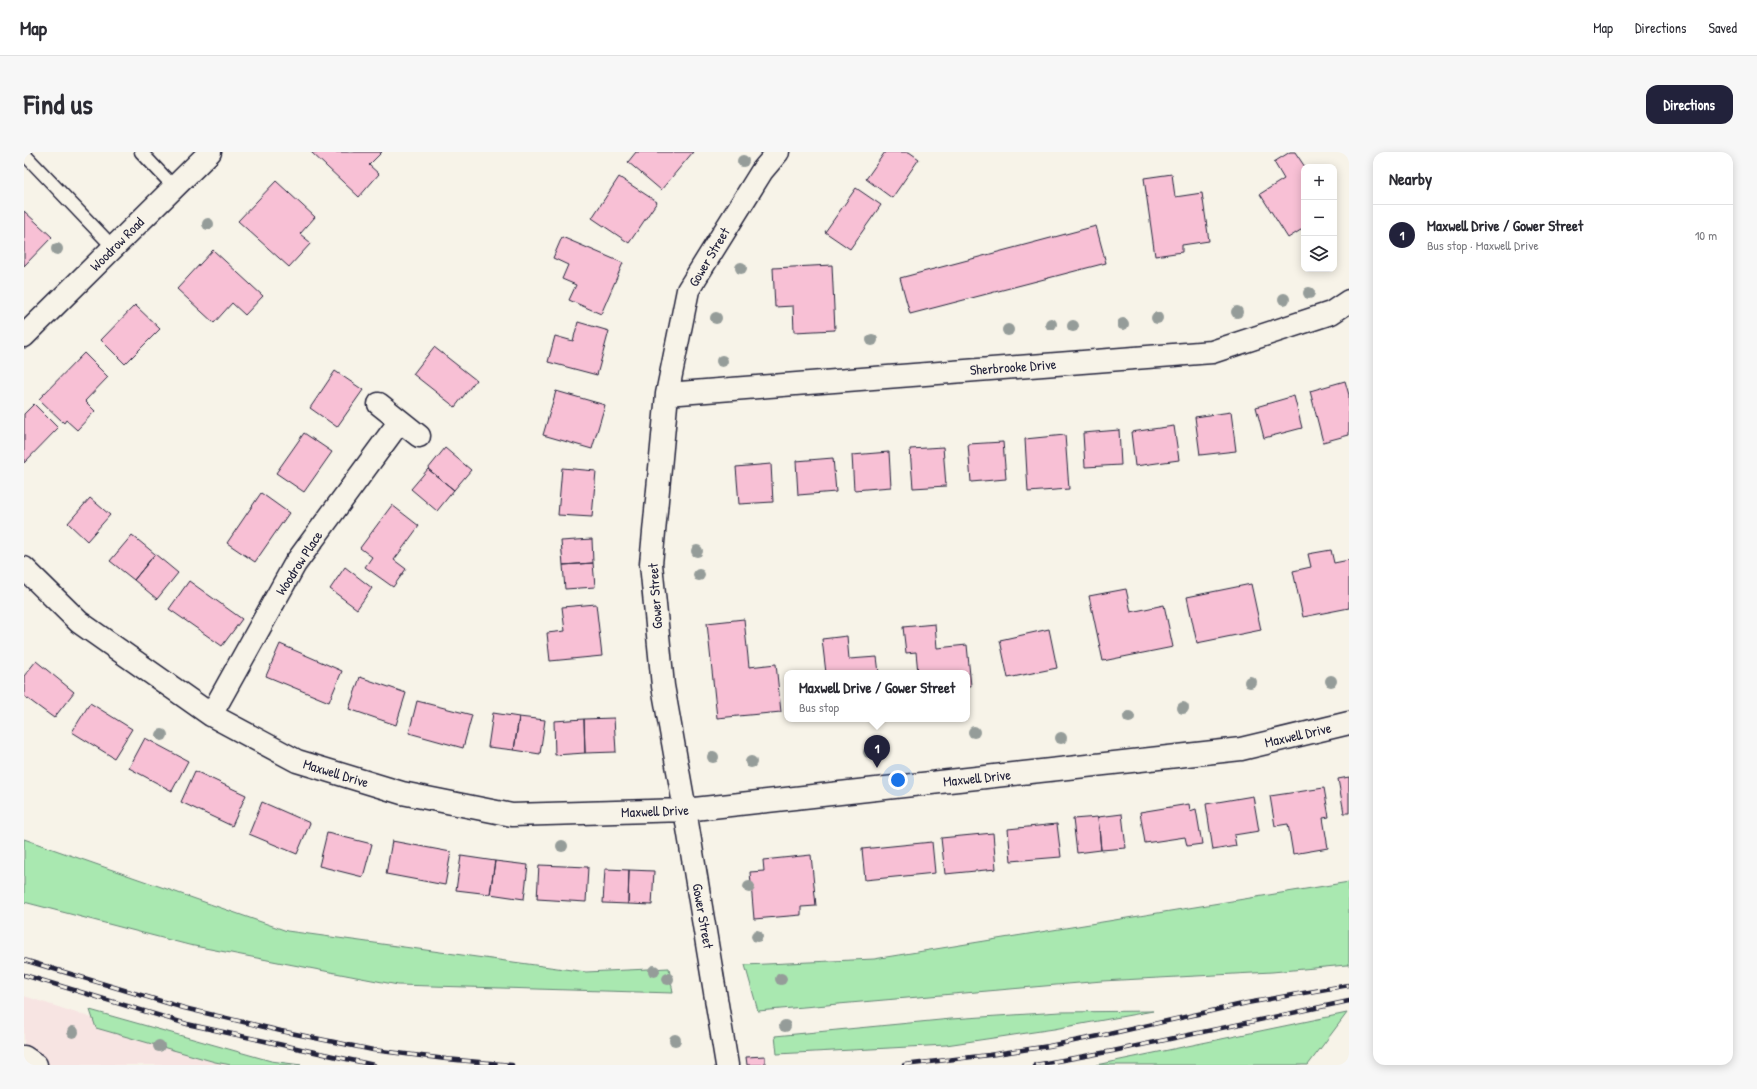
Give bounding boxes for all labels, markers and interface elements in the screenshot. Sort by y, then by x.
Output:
text: Map [20,15,47,41]
text: Map [1593,18,1613,37]
text: Directions [1635,18,1686,37]
text: Saved [1708,18,1737,37]
text: Find us [24,85,93,123]
button: Directions [1646,85,1733,124]
map controls [1301,164,1337,272]
button: + [1301,164,1337,200]
text: Nearby [1389,167,1432,190]
button: − [1301,200,1337,236]
street label: Woodrow Road [86,212,148,275]
text: Maxwell Drive / Gower Street [1427,215,1583,236]
street label: Gower Street [684,224,734,290]
text: 1 [1400,226,1404,244]
text: 10 m [1695,226,1717,244]
button: layers [1301,236,1337,272]
text: Bus stop · Maxwell Drive [1427,236,1539,254]
street label: Sherbrooke Drive [969,354,1057,379]
street label: Woodrow Place [271,527,327,599]
street label: Gower Street [643,562,666,629]
popup [784,670,970,722]
text: Maxwell Drive / Gower Street [799,677,955,698]
text: Bus stop [799,698,839,716]
street label: Maxwell Drive [1263,718,1333,751]
pin: 1 [864,735,890,768]
street label: Maxwell Drive [301,754,372,792]
street label: Maxwell Drive [942,764,1012,790]
your location [888,770,908,790]
street label: Maxwell Drive [621,800,690,821]
street label: Gower Street [688,882,719,950]

